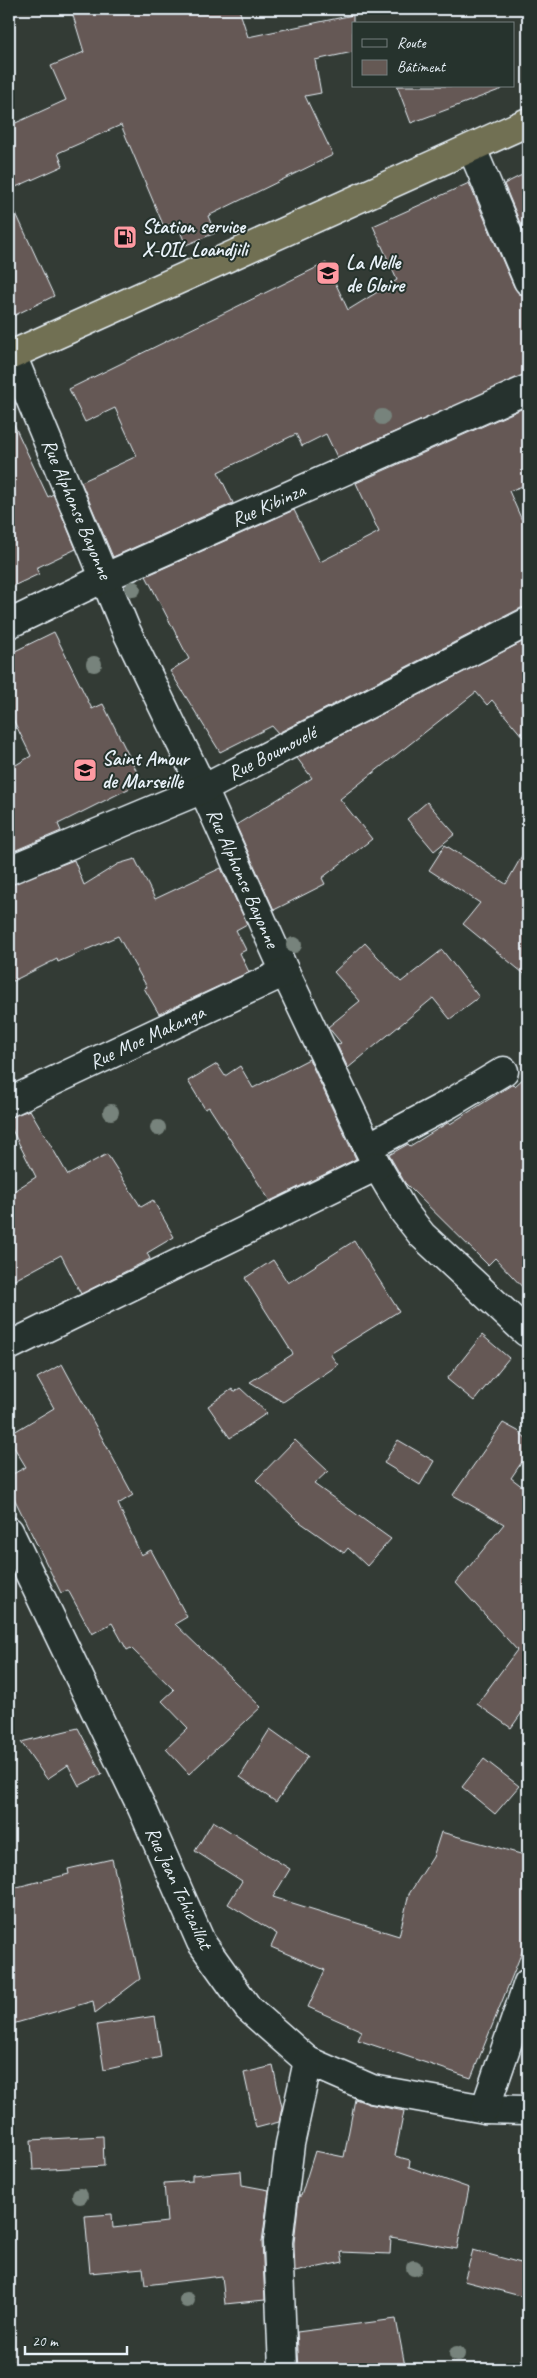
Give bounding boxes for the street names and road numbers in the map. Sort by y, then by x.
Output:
street label: Rue Alphonse Bayonne [36,435,118,584]
street label: Rue Kibinza [227,477,311,532]
street label: Rue Boumouelé [224,719,323,786]
street label: Rue Alphonse Bayonne [201,804,286,953]
street label: Rue Moe Makanga [85,999,210,1075]
street label: Rue Jean Tchicaillat [140,1823,219,1955]

